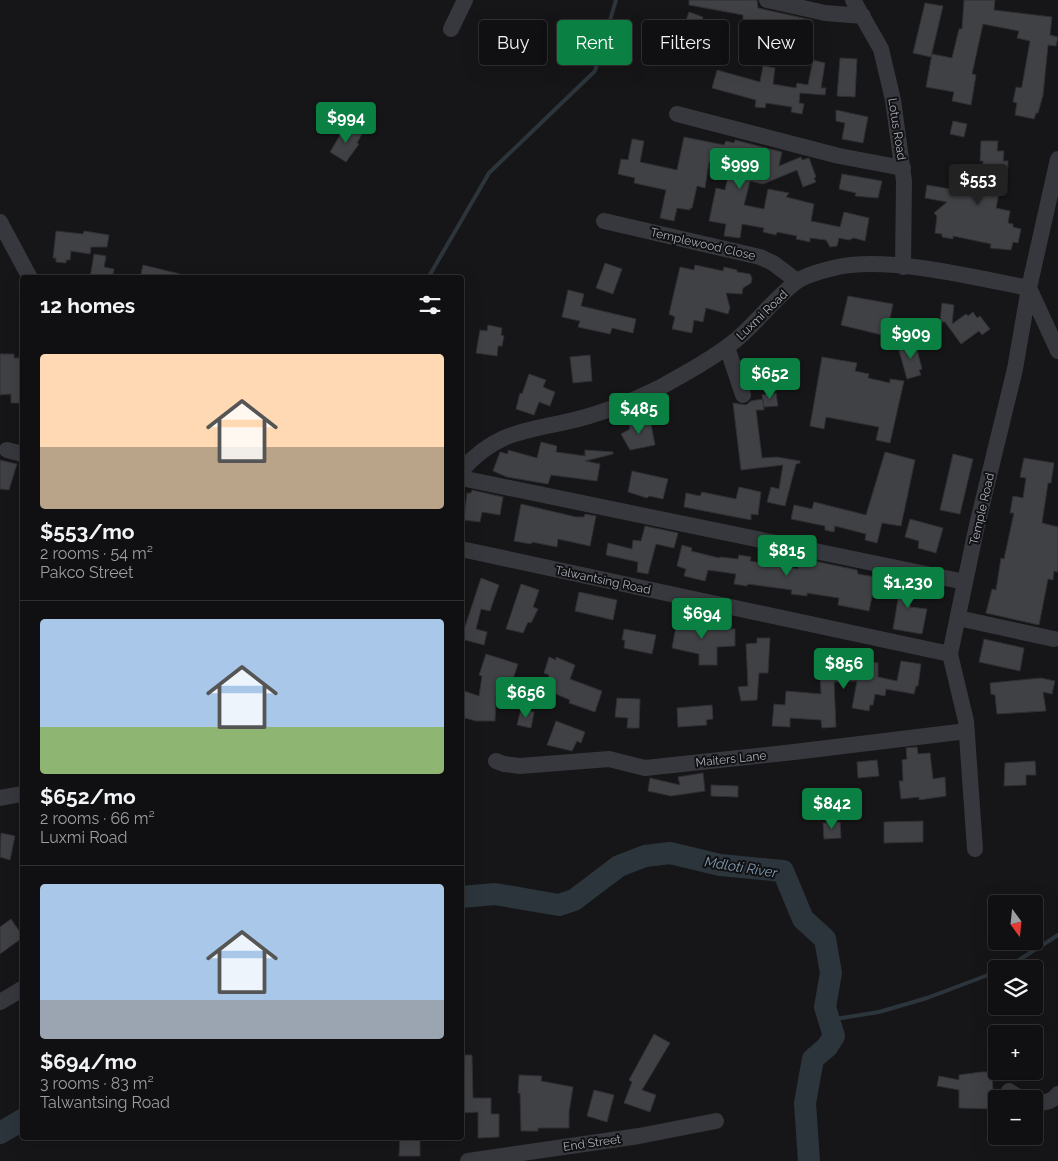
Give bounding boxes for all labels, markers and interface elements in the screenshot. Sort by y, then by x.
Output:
chip: Buy [479,20,547,65]
chip: Rent [557,20,632,65]
chip: Filters [642,20,729,65]
chip: New [739,20,813,65]
street label: Lotus Road [885,97,909,161]
pin: $994 [316,102,376,144]
text: $994 [327,108,365,127]
pin: $999 [710,148,770,190]
text: $999 [721,154,759,173]
pin: $553 [948,164,1008,206]
text: $553 [960,170,996,189]
street label: Templewood Close [649,225,757,263]
street label: Luxmi Road [734,287,790,343]
icon: filters [416,291,444,319]
text: 12 homes [40,293,135,318]
pin: $909 [881,318,941,360]
text: $909 [892,324,930,343]
pin: $652 [740,358,800,400]
text: $652 [751,364,789,383]
icon: home [197,386,287,476]
pin: $485 [609,392,669,435]
text: $485 [620,399,658,418]
street label: Temple Road [967,472,997,546]
text: $553/mo [40,519,135,544]
pin: $815 [757,534,817,577]
text: $815 [769,541,805,560]
text: 2 rooms · 54 m² [40,544,153,563]
text: Pakco Street [40,563,133,582]
street label: Talwantsing Road [554,563,652,597]
pin: $1,230 [867,566,949,609]
text: $1,230 [883,573,933,592]
pin: $694 [672,598,732,640]
text: $694 [683,604,721,623]
pin: $856 [814,648,874,690]
icon: home [197,652,287,742]
text: $856 [825,654,863,673]
pin: $656 [496,676,556,719]
text: $656 [507,683,545,702]
street label: Maiters Lane [695,748,767,770]
text: $652/mo [40,784,136,809]
pin: $842 [802,788,862,830]
text: $842 [813,794,851,813]
text: 2 rooms · 66 m² [40,809,155,828]
text: Luxmi Road [40,828,128,847]
water label: Mdloti River [704,853,780,881]
north arrow [988,895,1042,950]
map controls [988,895,1043,1145]
icon: home [197,917,287,1007]
button: layers [988,960,1043,1015]
button: + [988,1025,1043,1080]
text: $694/mo [40,1049,137,1074]
text: 3 rooms · 83 m² [40,1074,154,1093]
button: − [988,1090,1043,1145]
text: Talwantsing Road [40,1093,170,1112]
street label: End Street [562,1132,622,1154]

